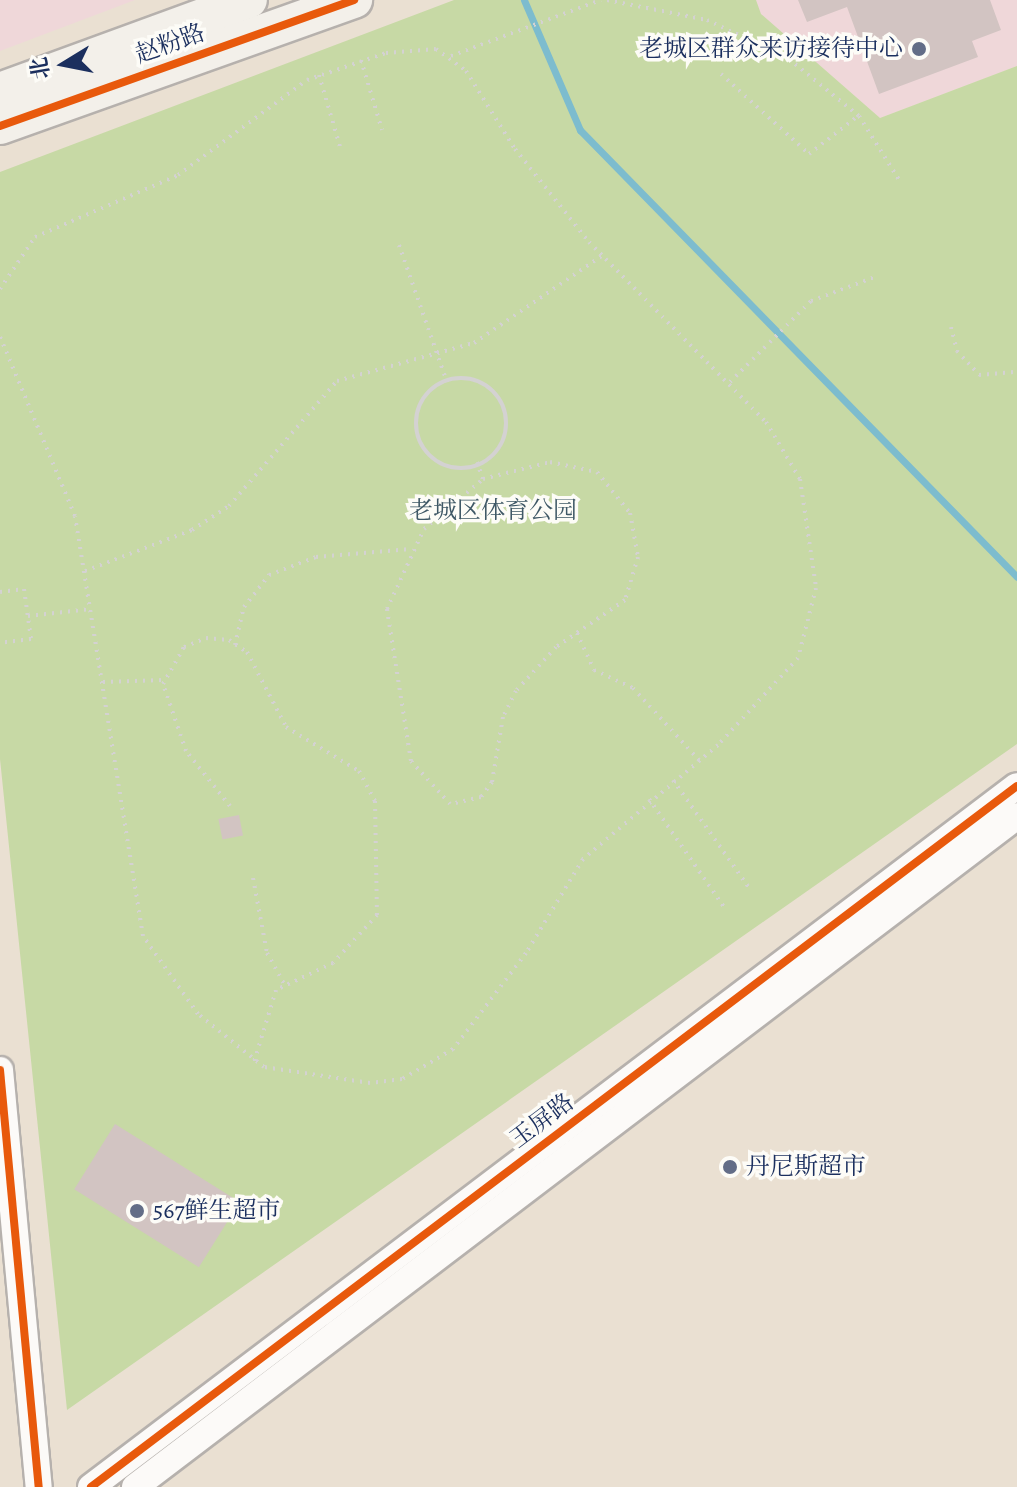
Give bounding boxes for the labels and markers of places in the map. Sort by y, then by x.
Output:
place label: 老城区群众来访接待中心 [639,35,903,63]
marker: 老城区群众来访接待中心 [910,40,928,58]
place label: 丹尼斯超市 [746,1153,866,1181]
marker: 丹尼斯超市 [721,1158,739,1176]
place label: 567鲜生超市 [153,1197,280,1225]
marker: 567鲜生超市 [128,1202,146,1220]

